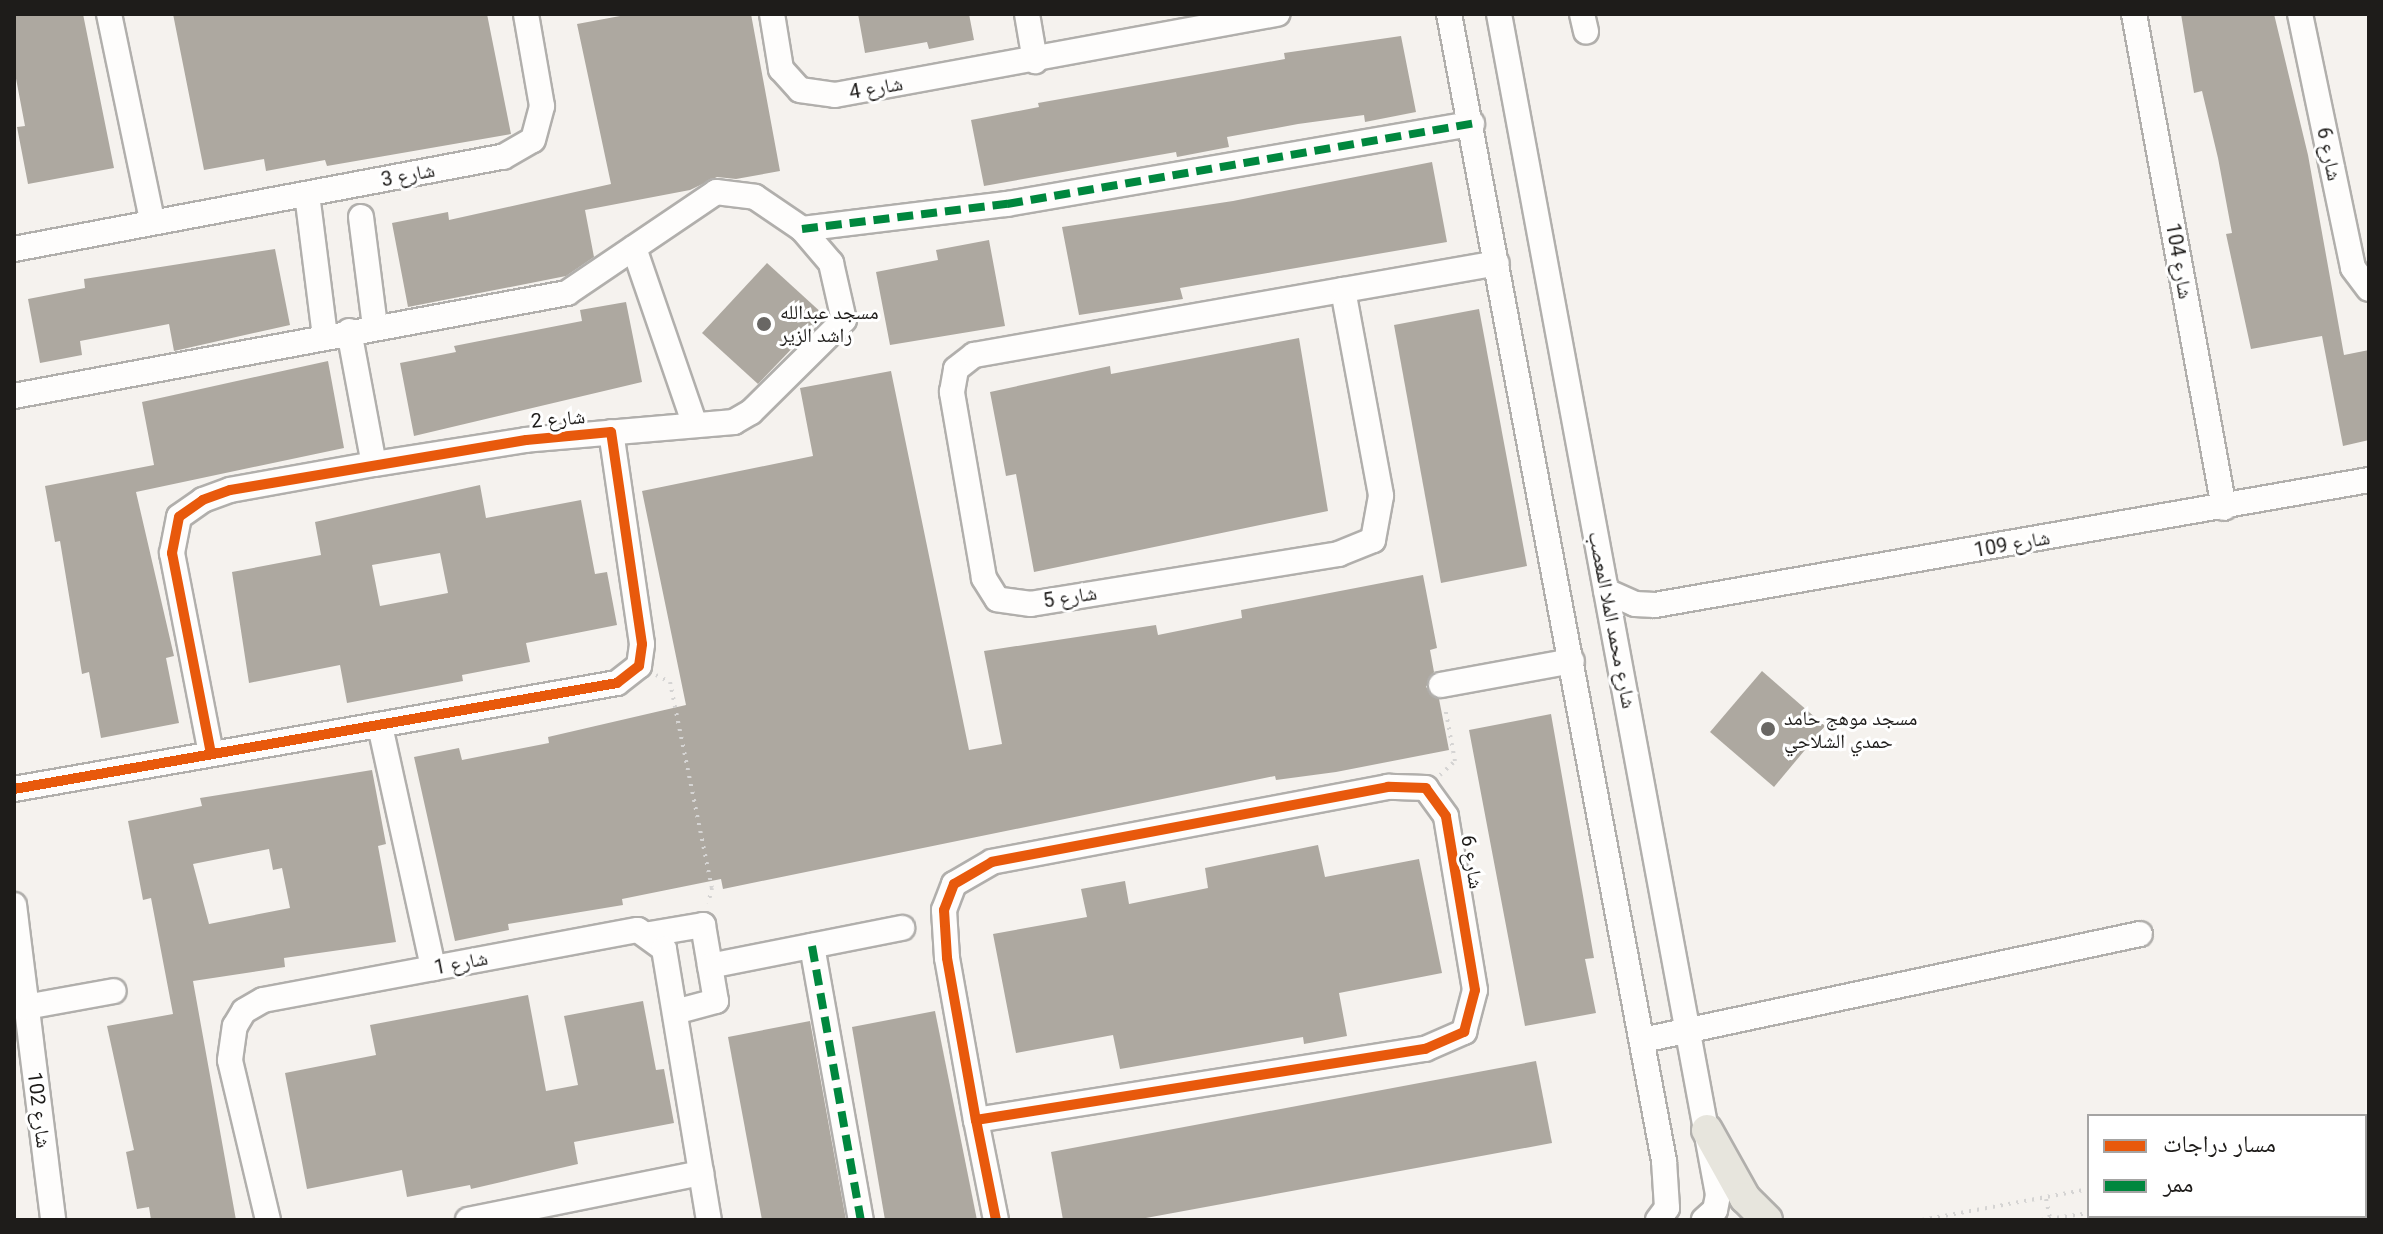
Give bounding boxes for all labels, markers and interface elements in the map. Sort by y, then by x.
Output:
street label: شارع 4 [847,71,905,105]
street label: شارع 6 [2312,125,2346,183]
street label: شارع 3 [379,158,437,192]
street label: شارع 104 [2161,221,2197,301]
place label: مسجد عبدالله راشد الزير [780,300,879,347]
marker: مسجد عبدالله راشد الزير [755,315,773,333]
street label: شارع 2 [530,405,586,433]
street label: شارع 109 [1972,526,2052,562]
street label: شارع محمد الملا المعصب [1583,529,1641,711]
street label: شارع 5 [1041,581,1099,613]
place label: مسجد موهج حامد حمدي الشلاحي [1784,706,1917,753]
marker: مسجد موهج حامد حمدي الشلاحي [1759,720,1777,738]
street label: شارع 6 [1456,833,1488,891]
street label: شارع 1 [432,946,490,980]
street label: شارع 102 [22,1070,56,1150]
legend [2087,1114,2367,1218]
text: مسار دراجات [2163,1130,2276,1158]
text: ممر [2163,1170,2194,1198]

